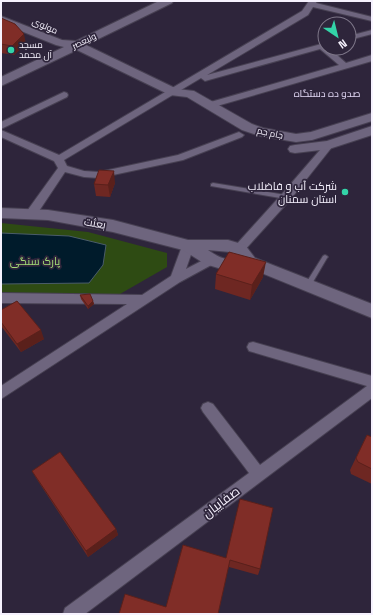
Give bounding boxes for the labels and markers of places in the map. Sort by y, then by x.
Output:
place label: مسجد آل محمد [19,39,52,61]
marker: مسجد آل محمد [6,45,16,55]
place label: شرکت آب و فاضلاب استان سمنان [248,179,337,206]
marker: شرکت آب و فاضلاب استان سمنان [340,187,350,197]

